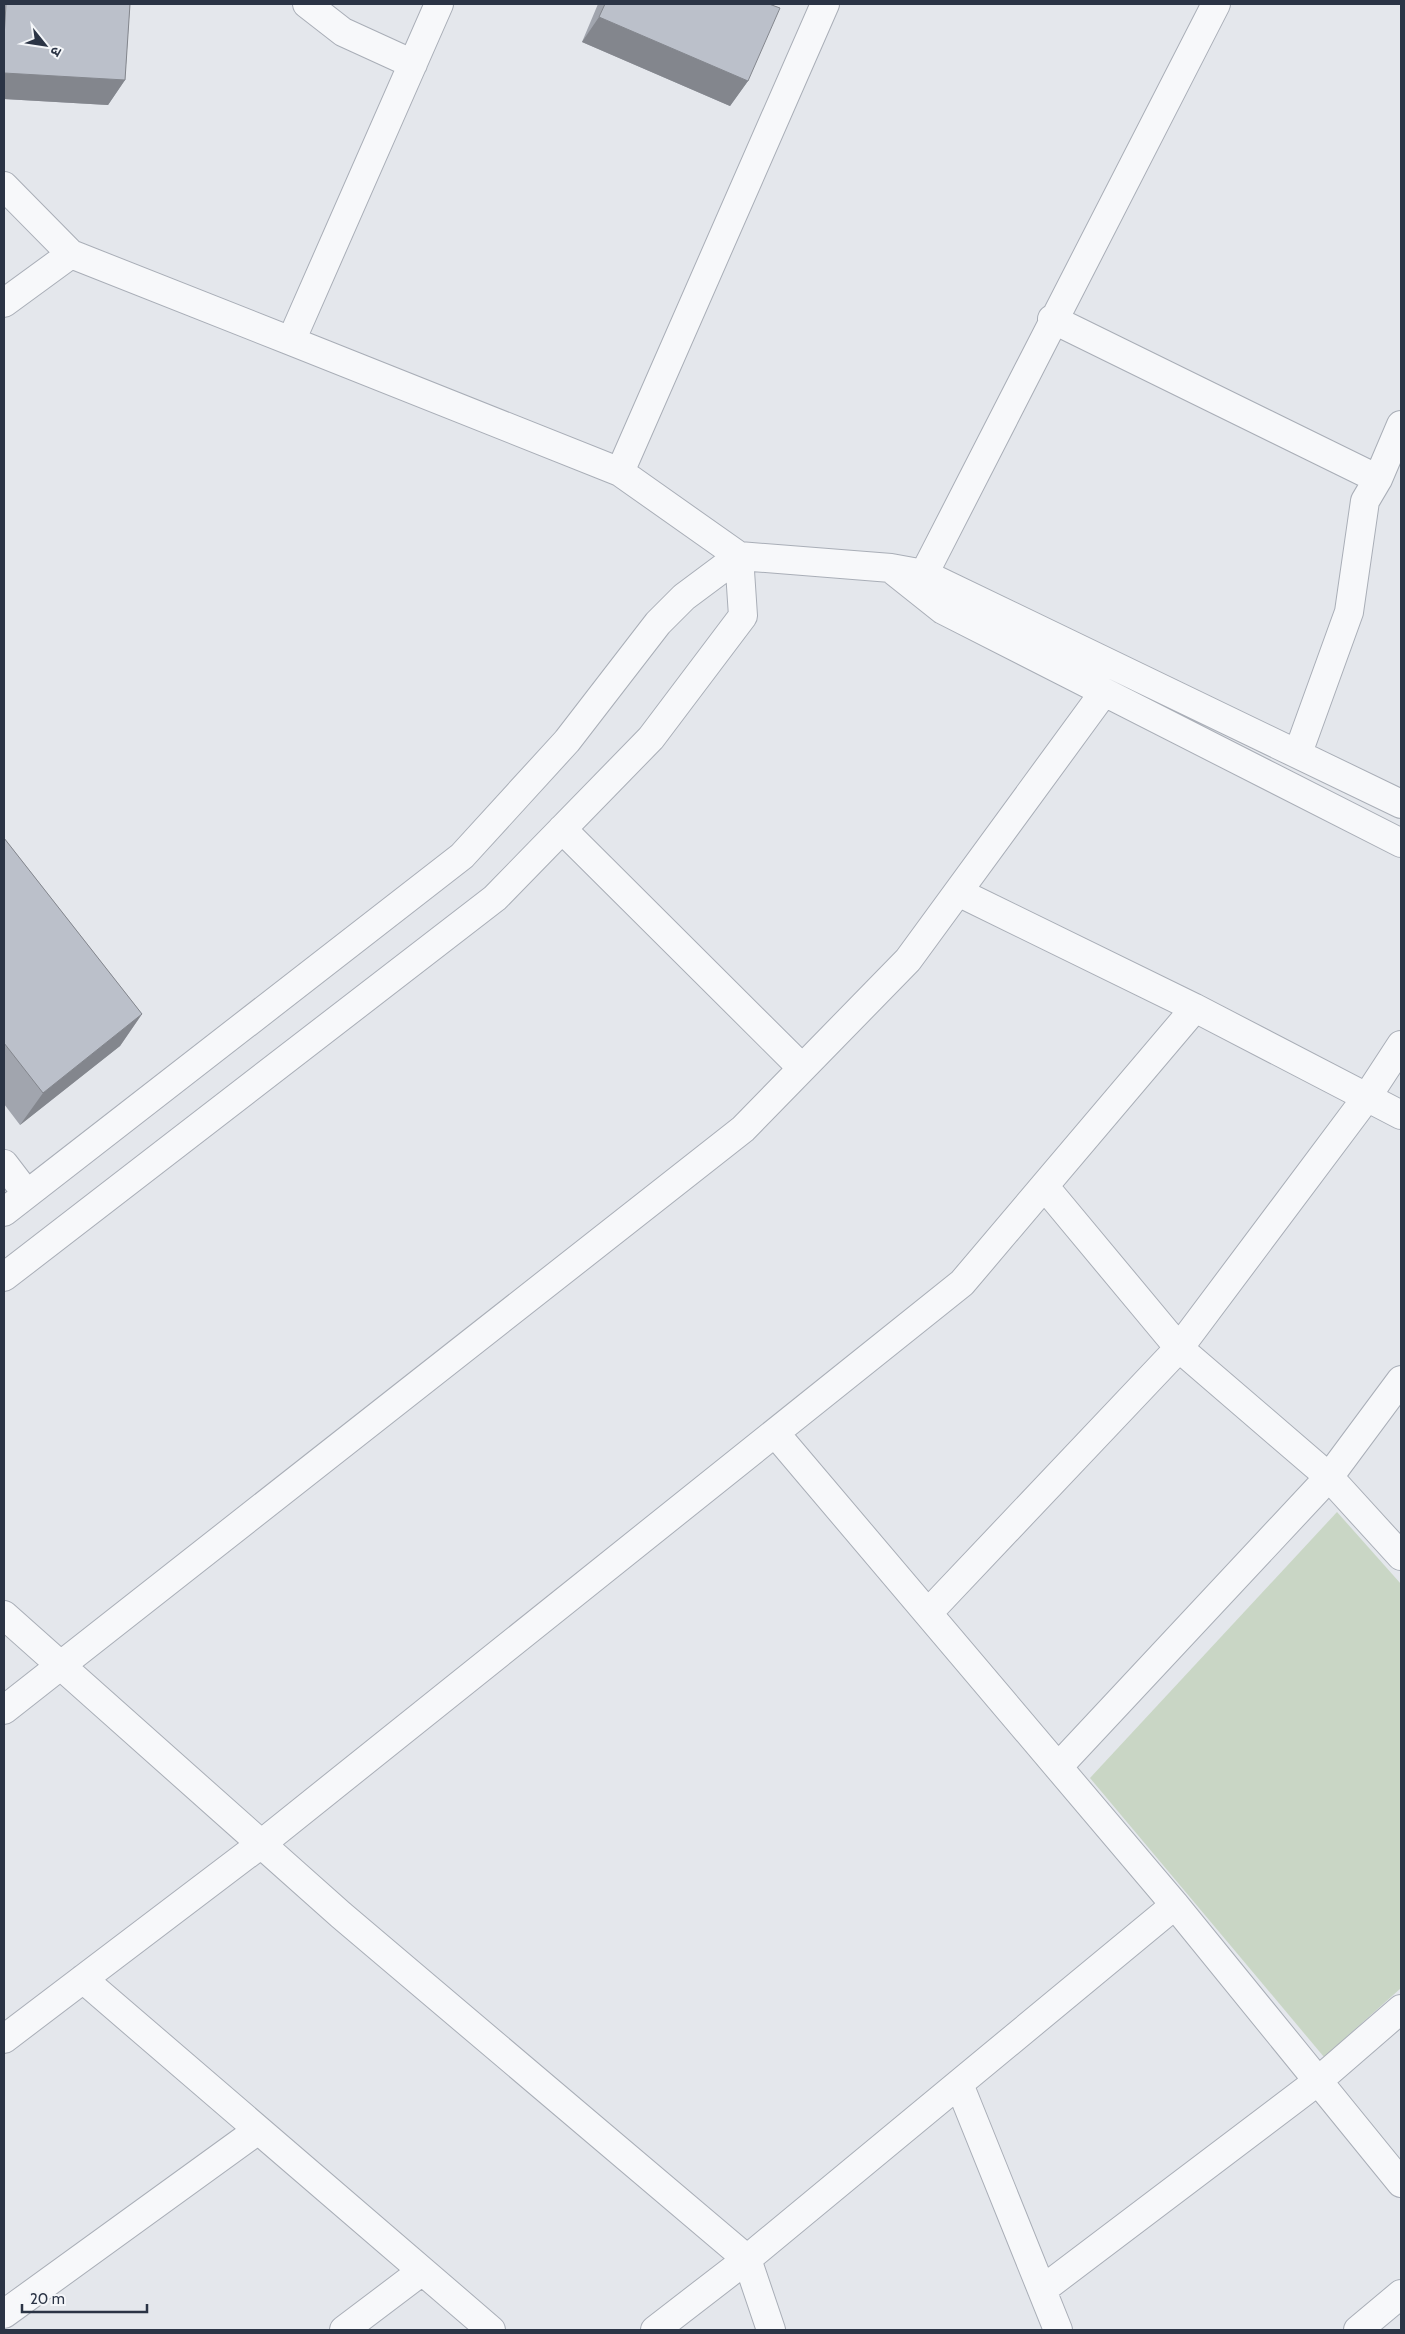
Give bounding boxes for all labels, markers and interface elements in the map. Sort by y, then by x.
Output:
north arrow [20,20,70,70]
text: उ [46,43,66,60]
scale bar [22,2282,148,2314]
text: 20 m [30,2290,65,2308]

